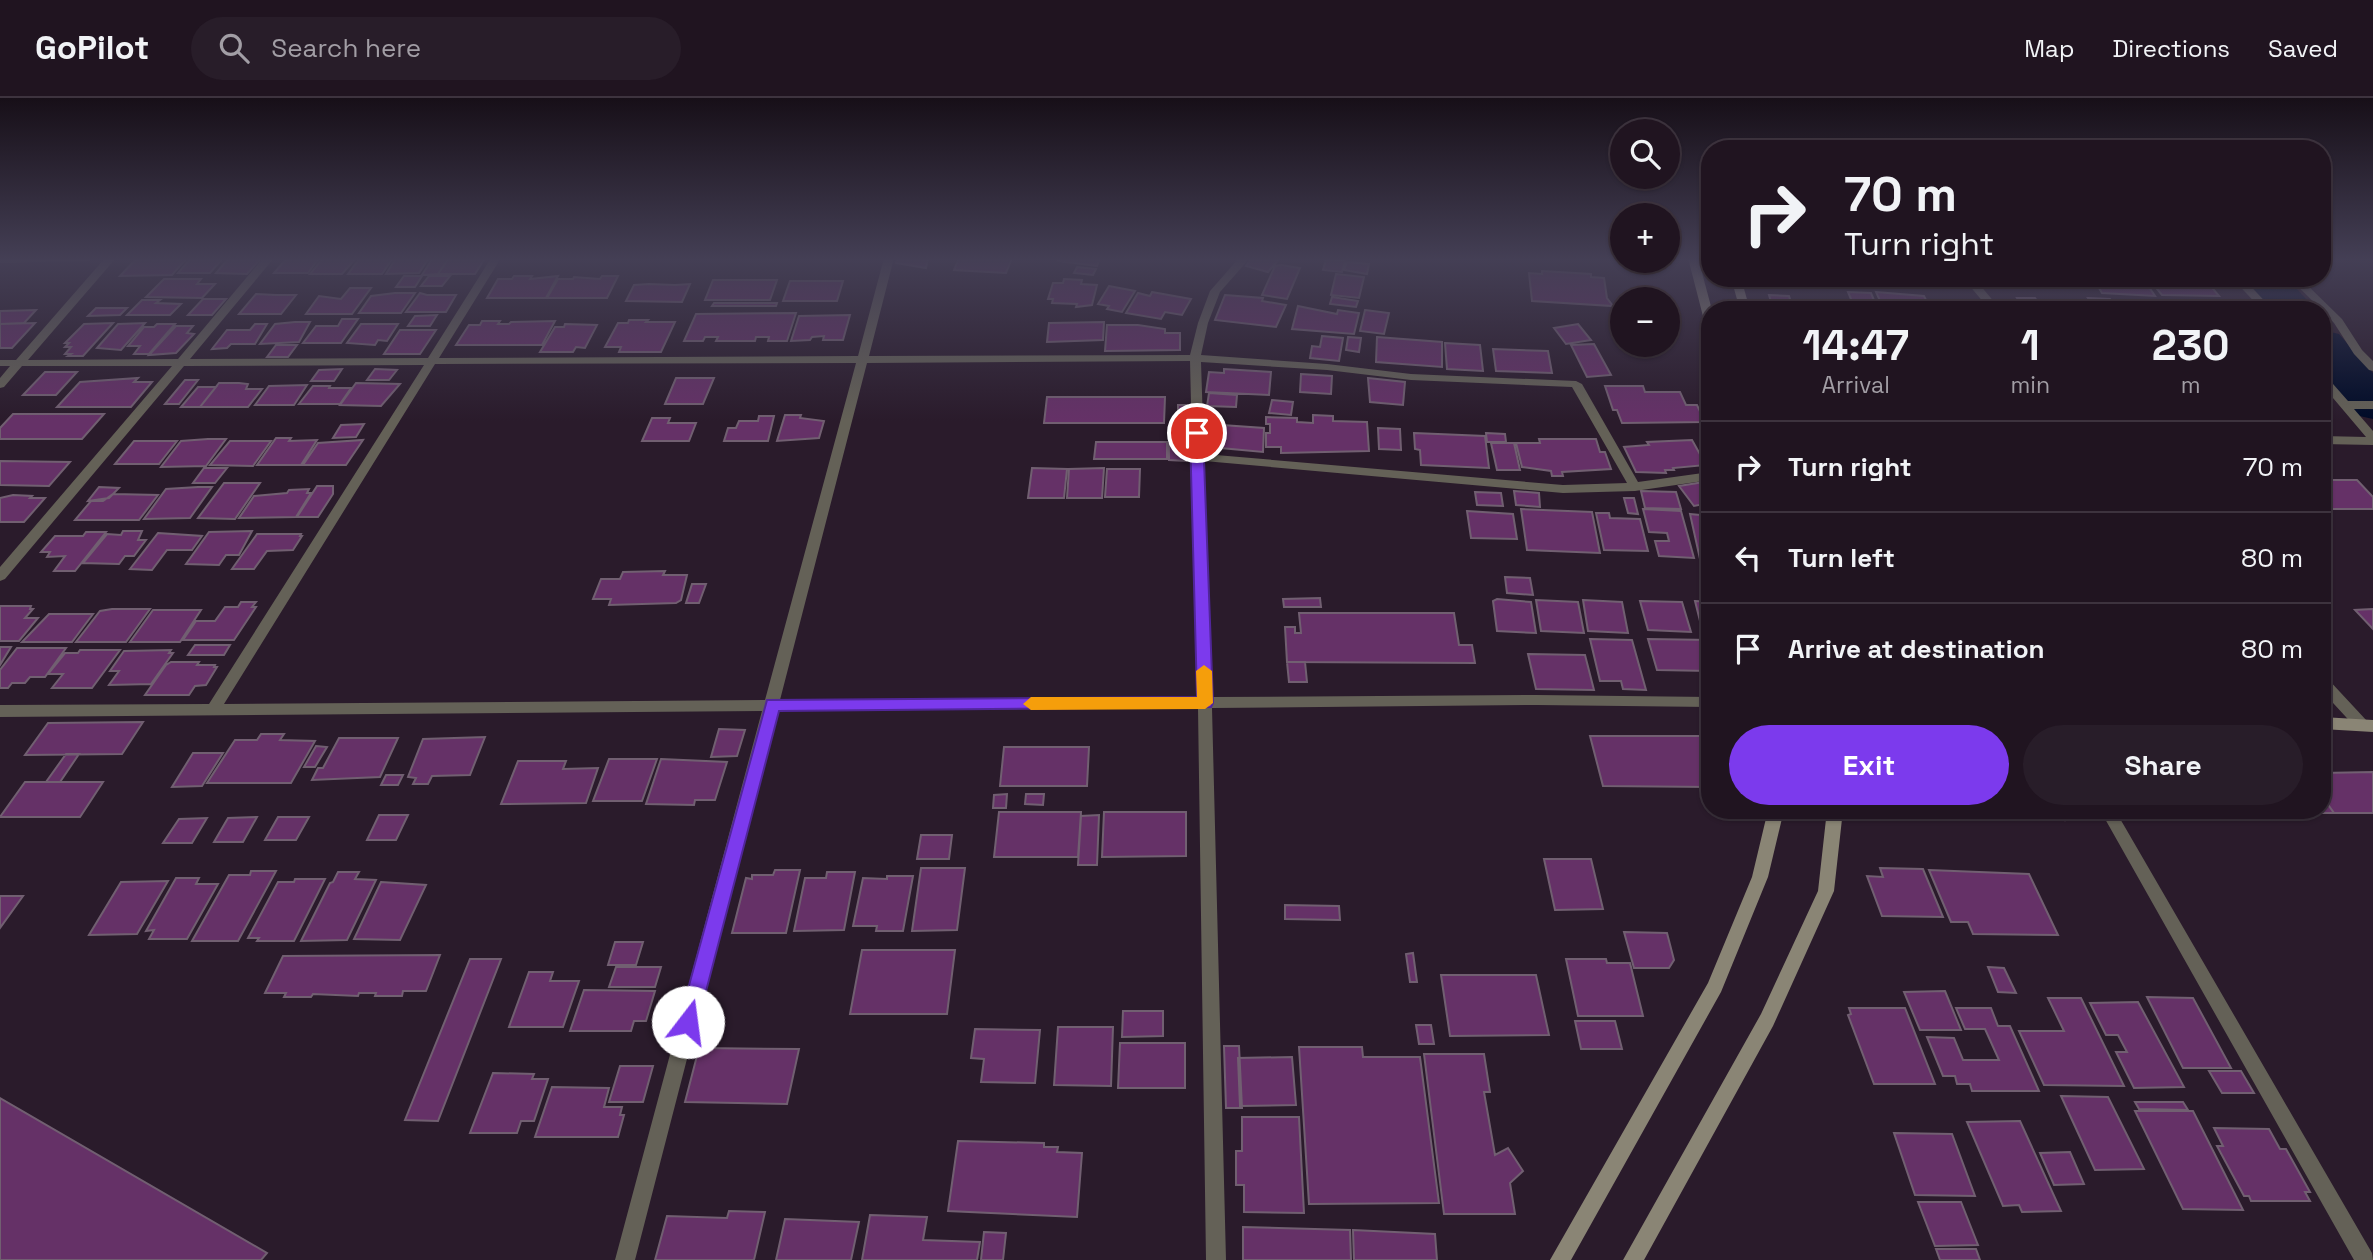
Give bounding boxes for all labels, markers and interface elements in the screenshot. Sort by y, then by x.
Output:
search box [191,17,681,80]
text: GoPilot [35,27,149,69]
icon: search [215,29,253,67]
text: Search here [271,31,421,65]
text: Map [2024,33,2074,64]
text: Directions [2112,33,2230,64]
text: Saved [2268,33,2338,64]
map controls [1610,119,1680,357]
button: search [1610,119,1680,189]
text: 70 m [1844,163,1957,225]
icon: right [1729,168,1820,259]
button: + [1610,203,1680,273]
text: Turn right [1844,224,1994,264]
button: − [1610,287,1680,357]
text: 14:47 [1803,319,1909,372]
text: 1 [2021,319,2040,372]
text: 230 [2152,319,2229,372]
text: Arrival [1822,370,1890,400]
text: min [2011,370,2050,400]
text: m [2181,370,2200,400]
pin [1167,403,1227,463]
icon: arrive [1178,414,1216,452]
icon: right [1729,448,1767,486]
text: Turn right [1788,450,1912,484]
text: 70 m [2243,450,2303,484]
icon: left [1729,539,1767,577]
text: Turn left [1788,541,1895,575]
text: 80 m [2241,541,2303,575]
icon: arrive [1729,630,1767,668]
text: Arrive at destination [1788,632,2045,666]
text: 80 m [2241,632,2303,666]
button: Exit [1729,725,2009,805]
button: Share [2023,725,2303,805]
position arrow [651,985,725,1059]

